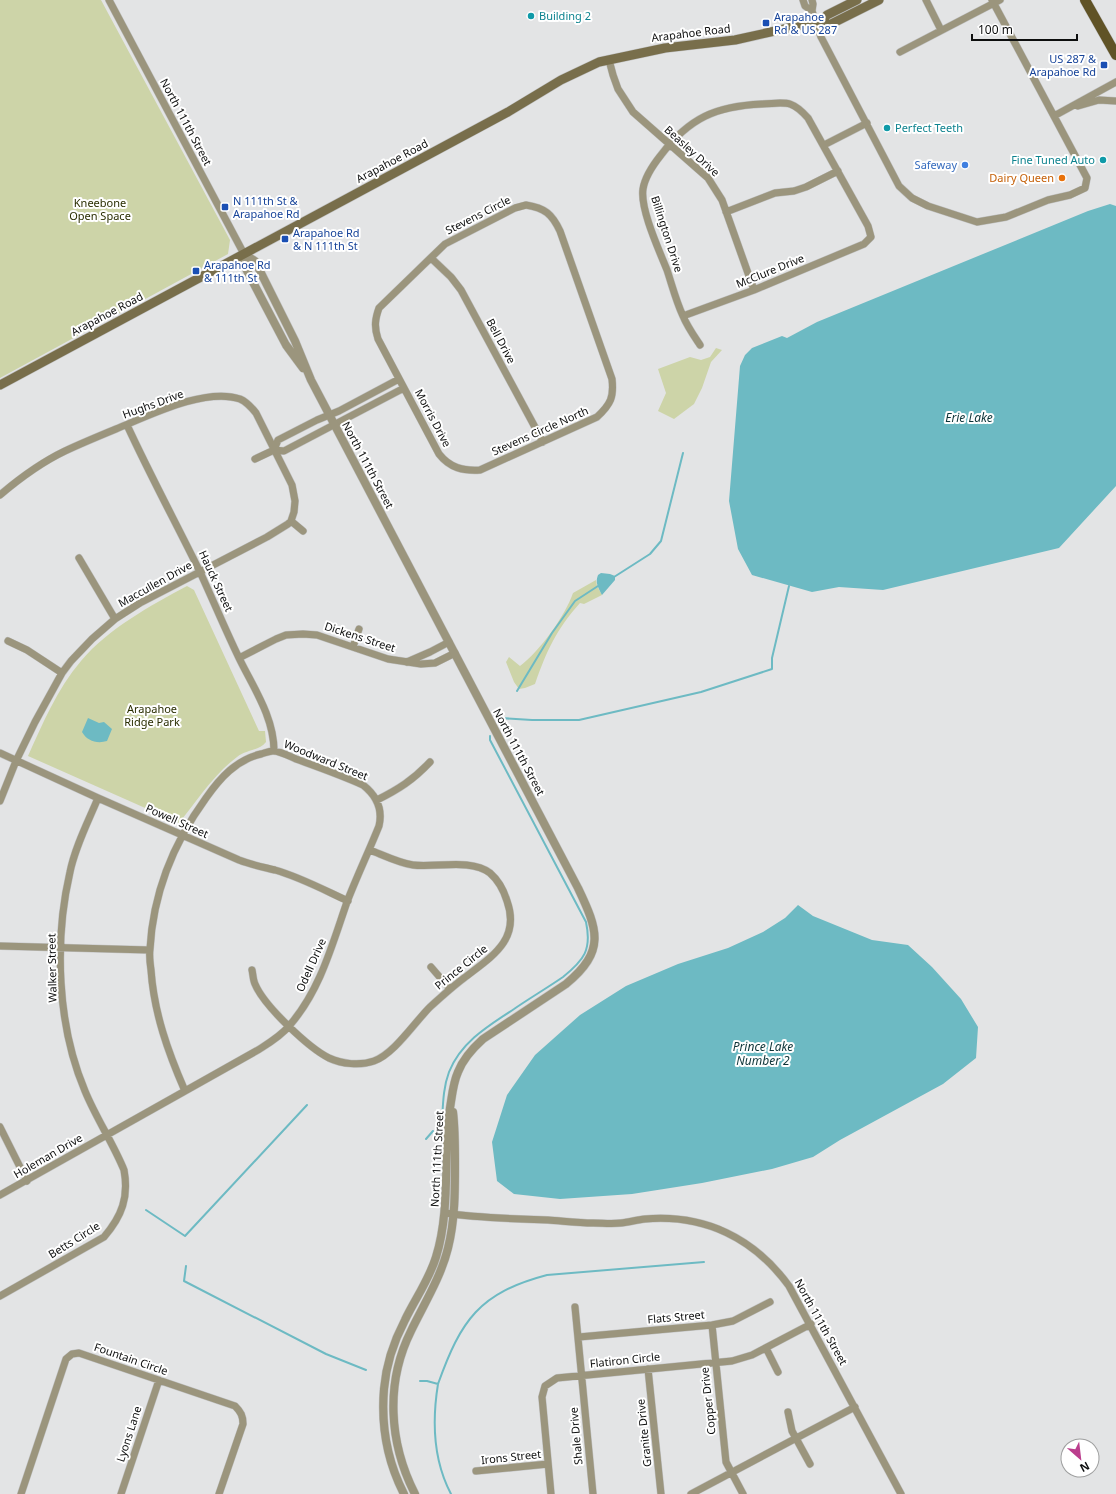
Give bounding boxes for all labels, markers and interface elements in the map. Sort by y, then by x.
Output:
place label: Building 2 [539,8,591,23]
place label: Arapahoe Rd & US 287 [774,9,837,37]
marker: Building 2 [526,11,536,21]
scale bar [972,16,1077,42]
marker: Arapahoe Rd & US 287 [761,18,771,28]
street label: Arapahoe Road [651,20,731,45]
text: 100 m [978,21,1013,38]
place label: US 287 & Arapahoe Rd [1029,51,1097,79]
marker: US 287 & Arapahoe Rd [1099,60,1109,70]
street label: North 111th Street [157,76,216,168]
place label: Perfect Teeth [895,120,963,135]
street label: Beasley Drive [662,122,723,179]
marker: Perfect Teeth [882,123,892,133]
street label: Arapahoe Road [353,135,430,186]
place label: Fine Tuned Auto [1011,152,1095,167]
marker: Fine Tuned Auto [1098,155,1108,165]
place label: Safeway [915,157,957,172]
marker: Safeway [960,160,970,170]
place label: Dairy Queen [989,170,1054,185]
marker: Dairy Queen [1057,173,1067,183]
street label: Stevens Circle [443,192,513,237]
place label: N 111th St & Arapahoe Rd [233,193,300,221]
street label: Billington Drive [648,194,687,274]
park label: Kneebone Open Space [69,195,131,223]
marker: N 111th St & Arapahoe Rd [220,202,230,212]
place label: Arapahoe Rd & N 111th St [293,225,360,253]
marker: Arapahoe Rd & N 111th St [280,234,290,244]
street label: McClure Drive [733,250,806,291]
place label: Arapahoe Rd & 111th St [204,257,271,285]
marker: Arapahoe Rd & 111th St [191,266,201,276]
street label: Arapahoe Road [68,288,145,339]
street label: Bell Drive [483,316,520,366]
street label: Hughs Drive [120,386,185,421]
street label: Morris Drive [412,386,455,449]
street label: Stevens Circle North [489,402,591,459]
water label: Erie Lake [945,409,993,426]
street label: North 111th Street [339,419,398,511]
street label: Hauck Street [196,548,237,614]
street label: Maccullen Drive [115,557,194,610]
street label: Dickens Street [323,618,398,655]
park label: Arapahoe Ridge Park [124,701,180,729]
street label: North 111th Street [490,706,549,798]
street label: Woodward Street [282,736,371,783]
street label: Powell Street [143,800,211,841]
street label: Walker Street [43,933,60,1003]
street label: Odell Drive [292,936,329,994]
street label: Prince Circle [431,941,490,992]
water label: Prince Lake Number 2 [733,1038,793,1069]
street label: North 111th Street [426,1110,447,1208]
street label: Holeman Drive [11,1130,85,1181]
street label: Betts Circle [45,1218,102,1261]
street label: North 111th Street [792,1276,851,1368]
street label: Flats Street [647,1307,705,1326]
street label: Fountain Circle [92,1339,170,1378]
street label: Flatiron Circle [589,1348,661,1371]
street label: Copper Drive [696,1366,719,1436]
street label: Granite Drive [632,1398,655,1468]
street label: Lyons Lane [112,1404,145,1464]
street label: Shale Drive [565,1406,586,1466]
north arrow [1060,1438,1100,1478]
street label: Irons Street [480,1446,542,1467]
text: N [1077,1459,1092,1476]

